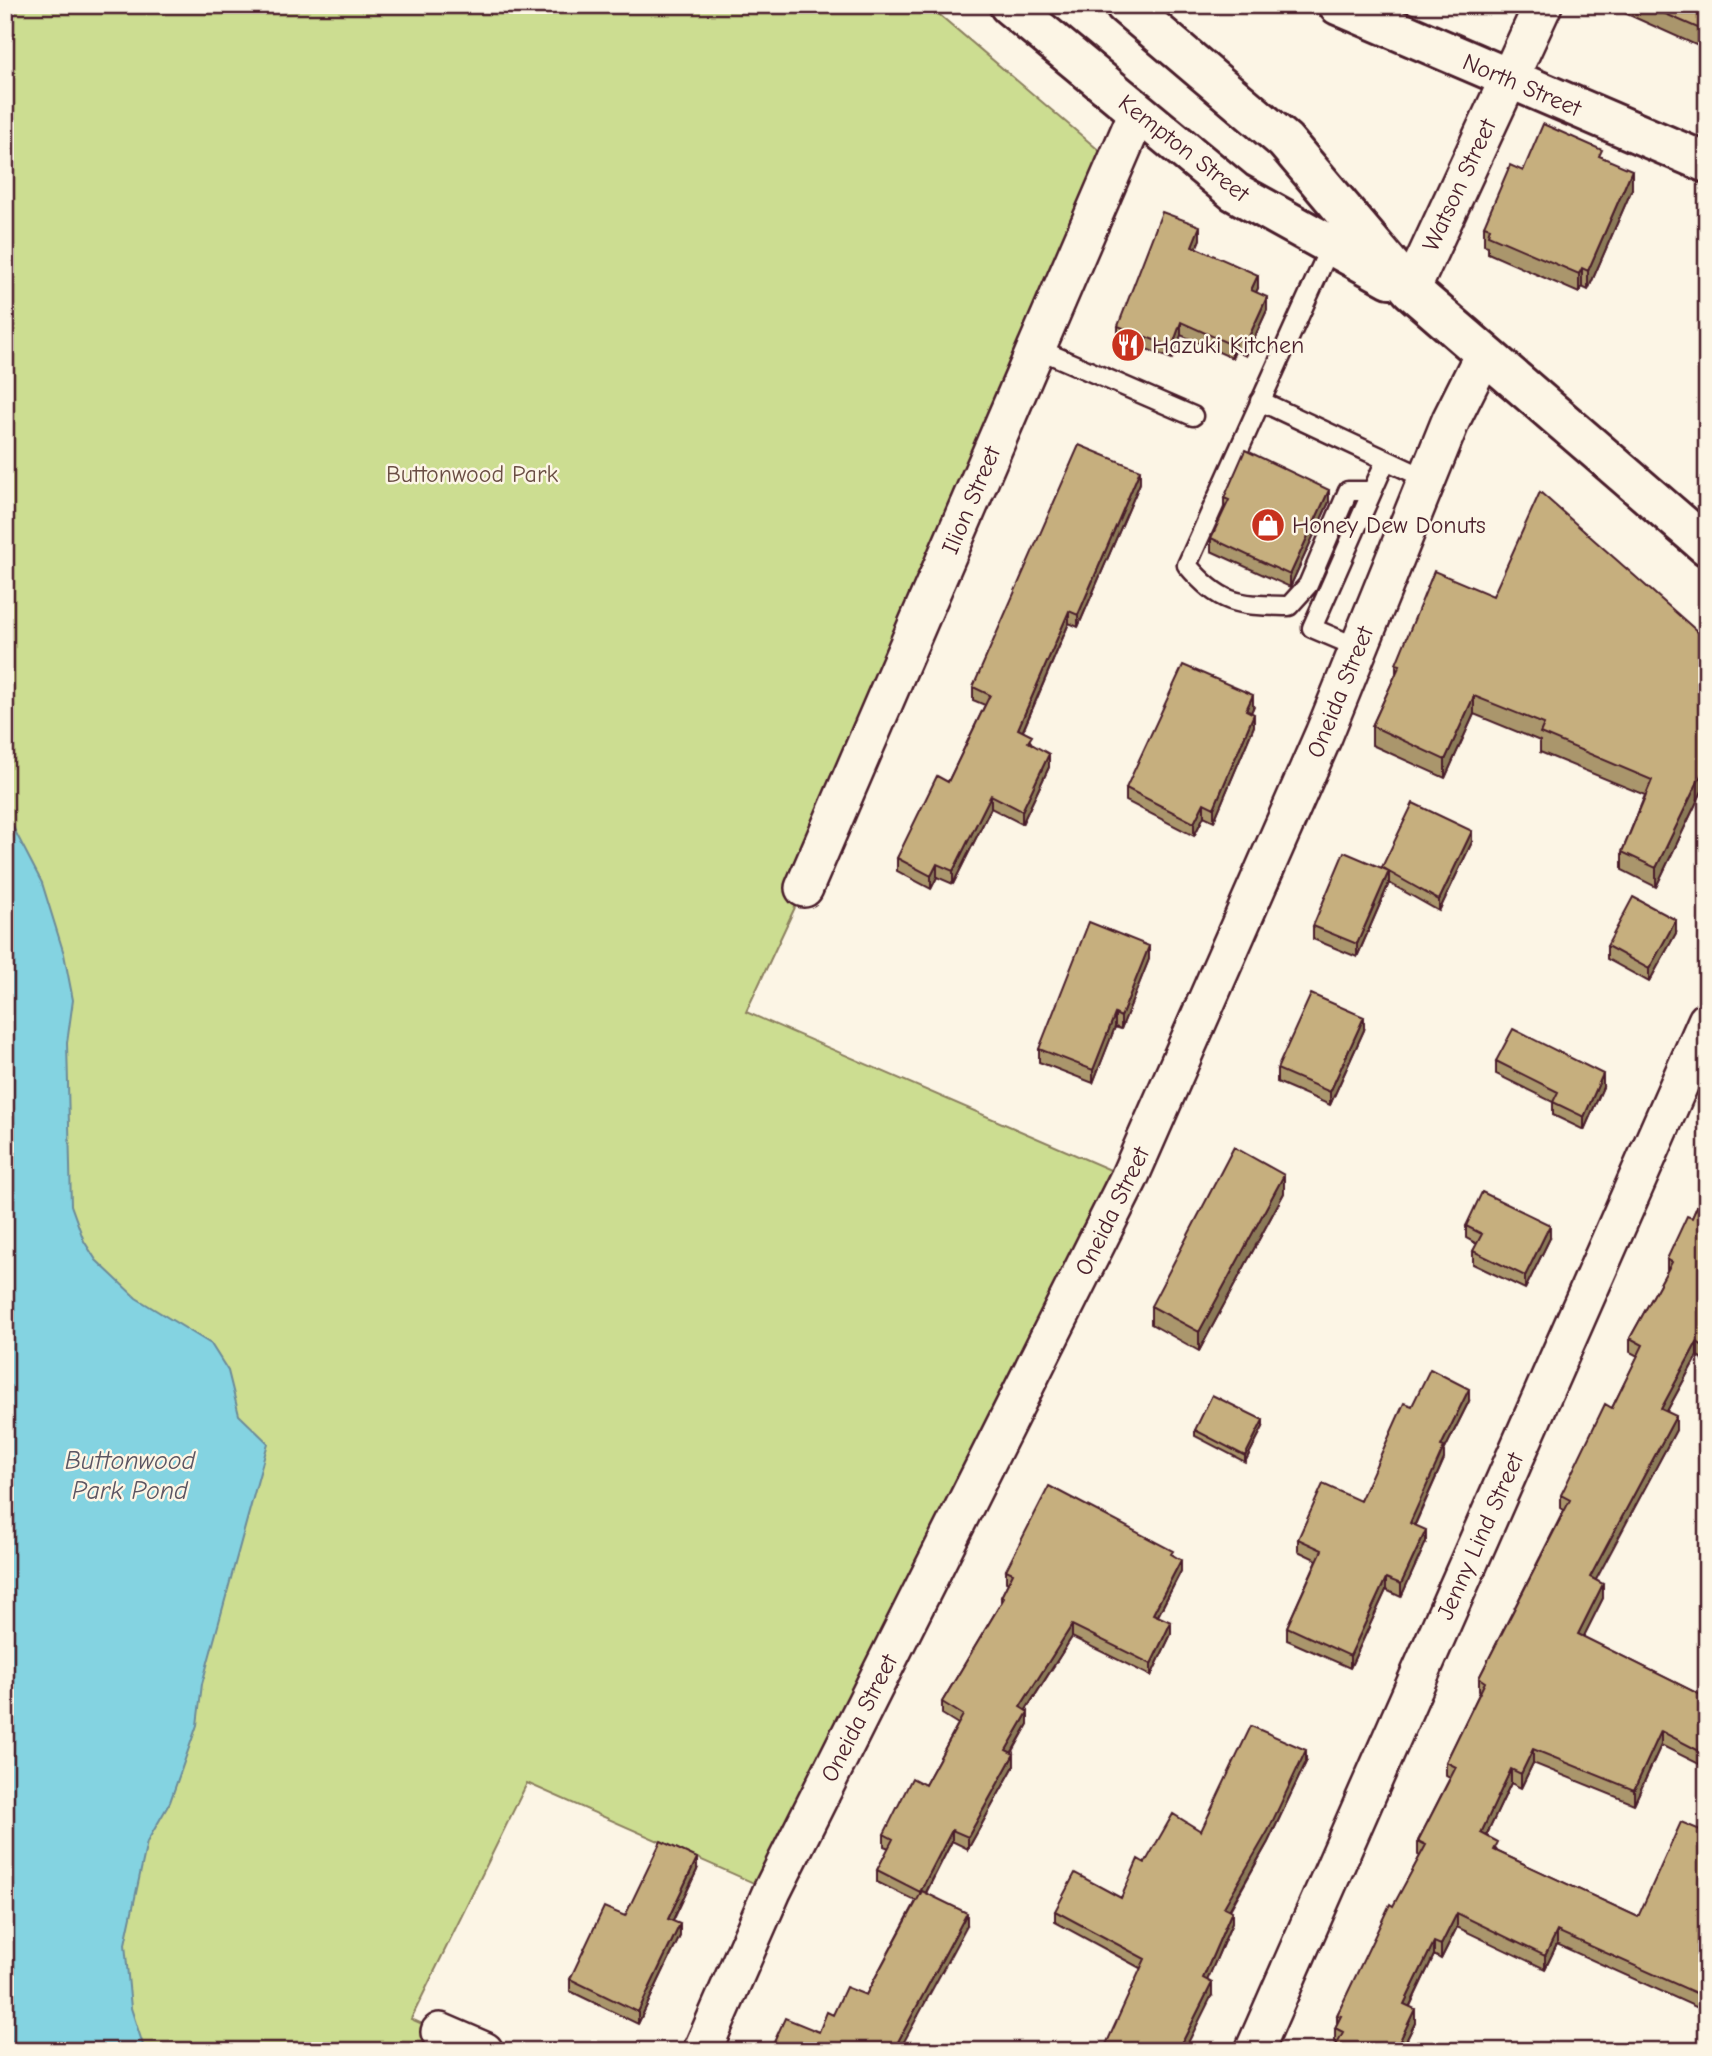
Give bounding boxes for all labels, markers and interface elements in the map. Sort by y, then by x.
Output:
street label: North Street [1459,48,1586,123]
street label: Kempton Street [1113,88,1256,208]
street label: Watson Street [1416,114,1502,255]
restaurant icon: Hazuki Kitchen [1109,326,1147,364]
place label: Hazuki Kitchen [1152,331,1304,359]
street label: Ilion Street [936,441,1007,558]
park label: Buttonwood Park [386,460,558,488]
shop icon: Honey Dew Donuts [1249,506,1287,544]
place label: Honey Dew Donuts [1292,511,1486,539]
street label: Oneida Street [1301,621,1380,762]
street label: Oneida Street [1069,1141,1156,1280]
water label: Buttonwood Park Pond [65,1446,196,1506]
street label: Jenny Lind Street [1431,1447,1530,1624]
street label: Oneida Street [815,1649,904,1786]

